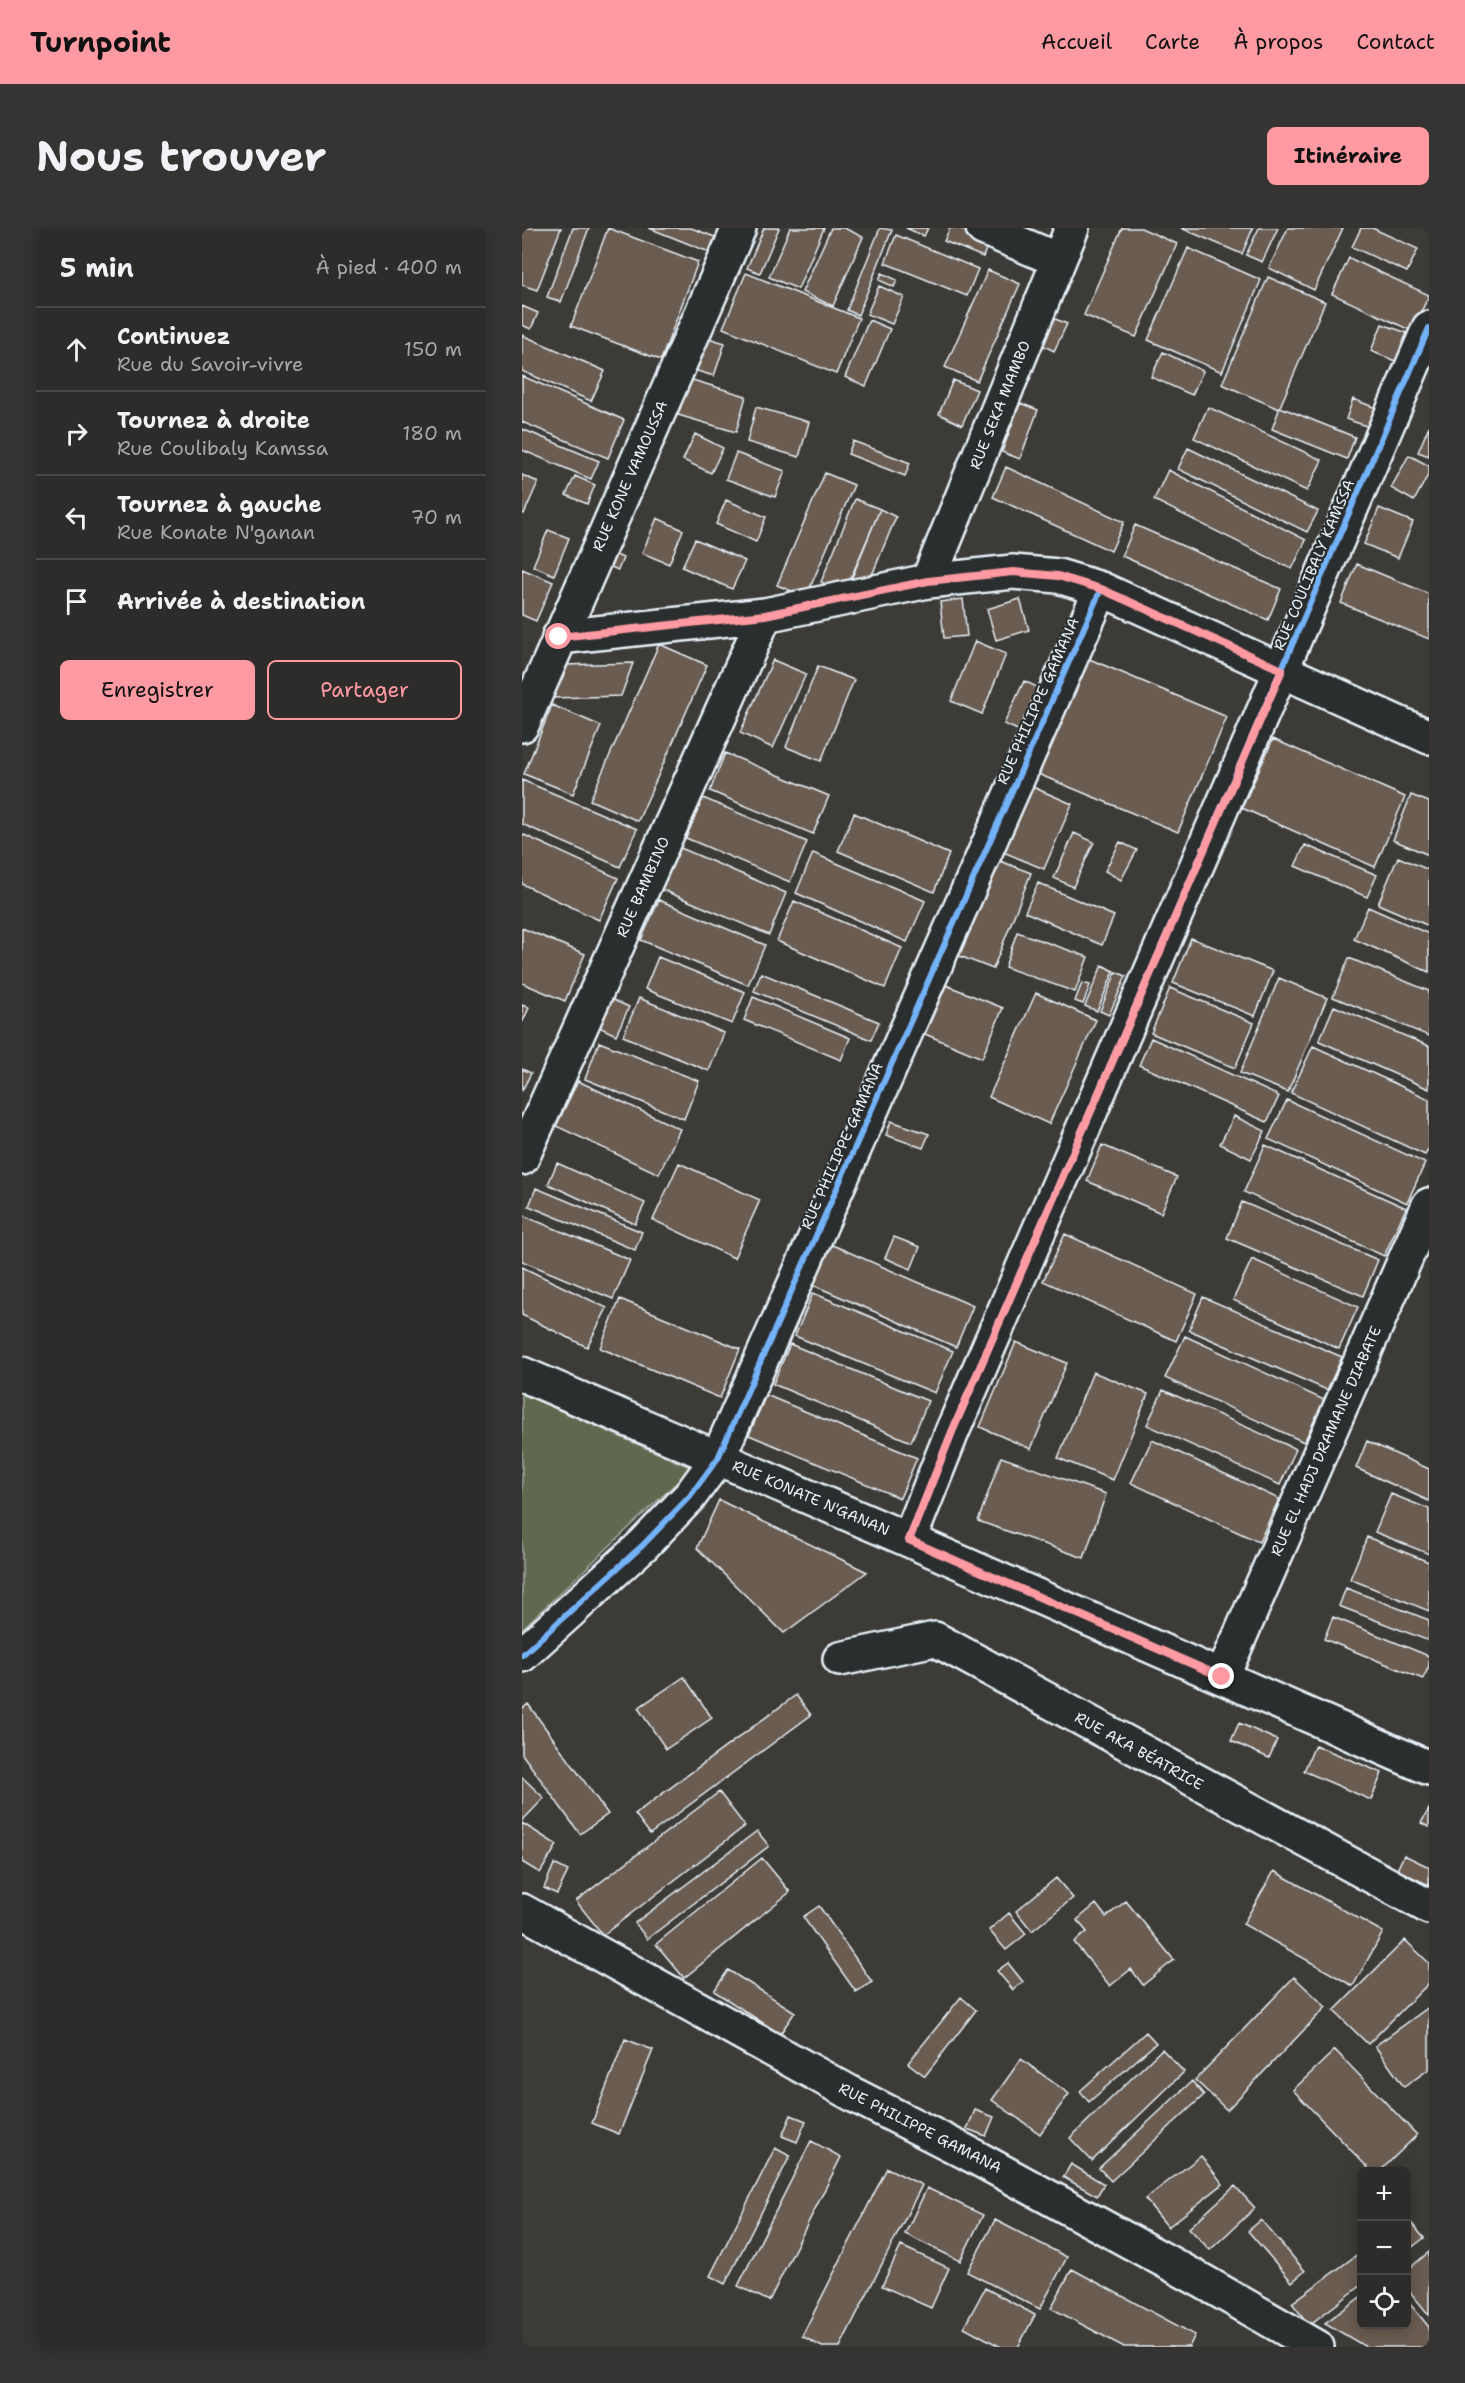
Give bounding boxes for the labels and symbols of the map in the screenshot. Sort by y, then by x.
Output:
street label: RUE SEKA MAMBO [965,338,1035,472]
street label: RUE KONE VAMOUSSA [588,397,672,555]
street label: RUE COULIBALY KAMSSA [1269,476,1359,654]
street label: RUE PHILIPPE GAMANA [992,614,1084,787]
route start [545,623,571,649]
street label: RUE BAMBINO [612,834,674,940]
street label: RUE PHILIPPE GAMANA [796,1059,888,1232]
street label: RUE EL HADJ DRAMANE DIABATE [1266,1323,1386,1559]
street label: RUE KONATE N'GANAN [729,1456,893,1540]
route end [1208,1663,1234,1689]
street label: RUE AKA BÉATRICE [1071,1706,1207,1795]
street label: RUE PHILIPPE GAMANA [835,2078,1005,2178]

